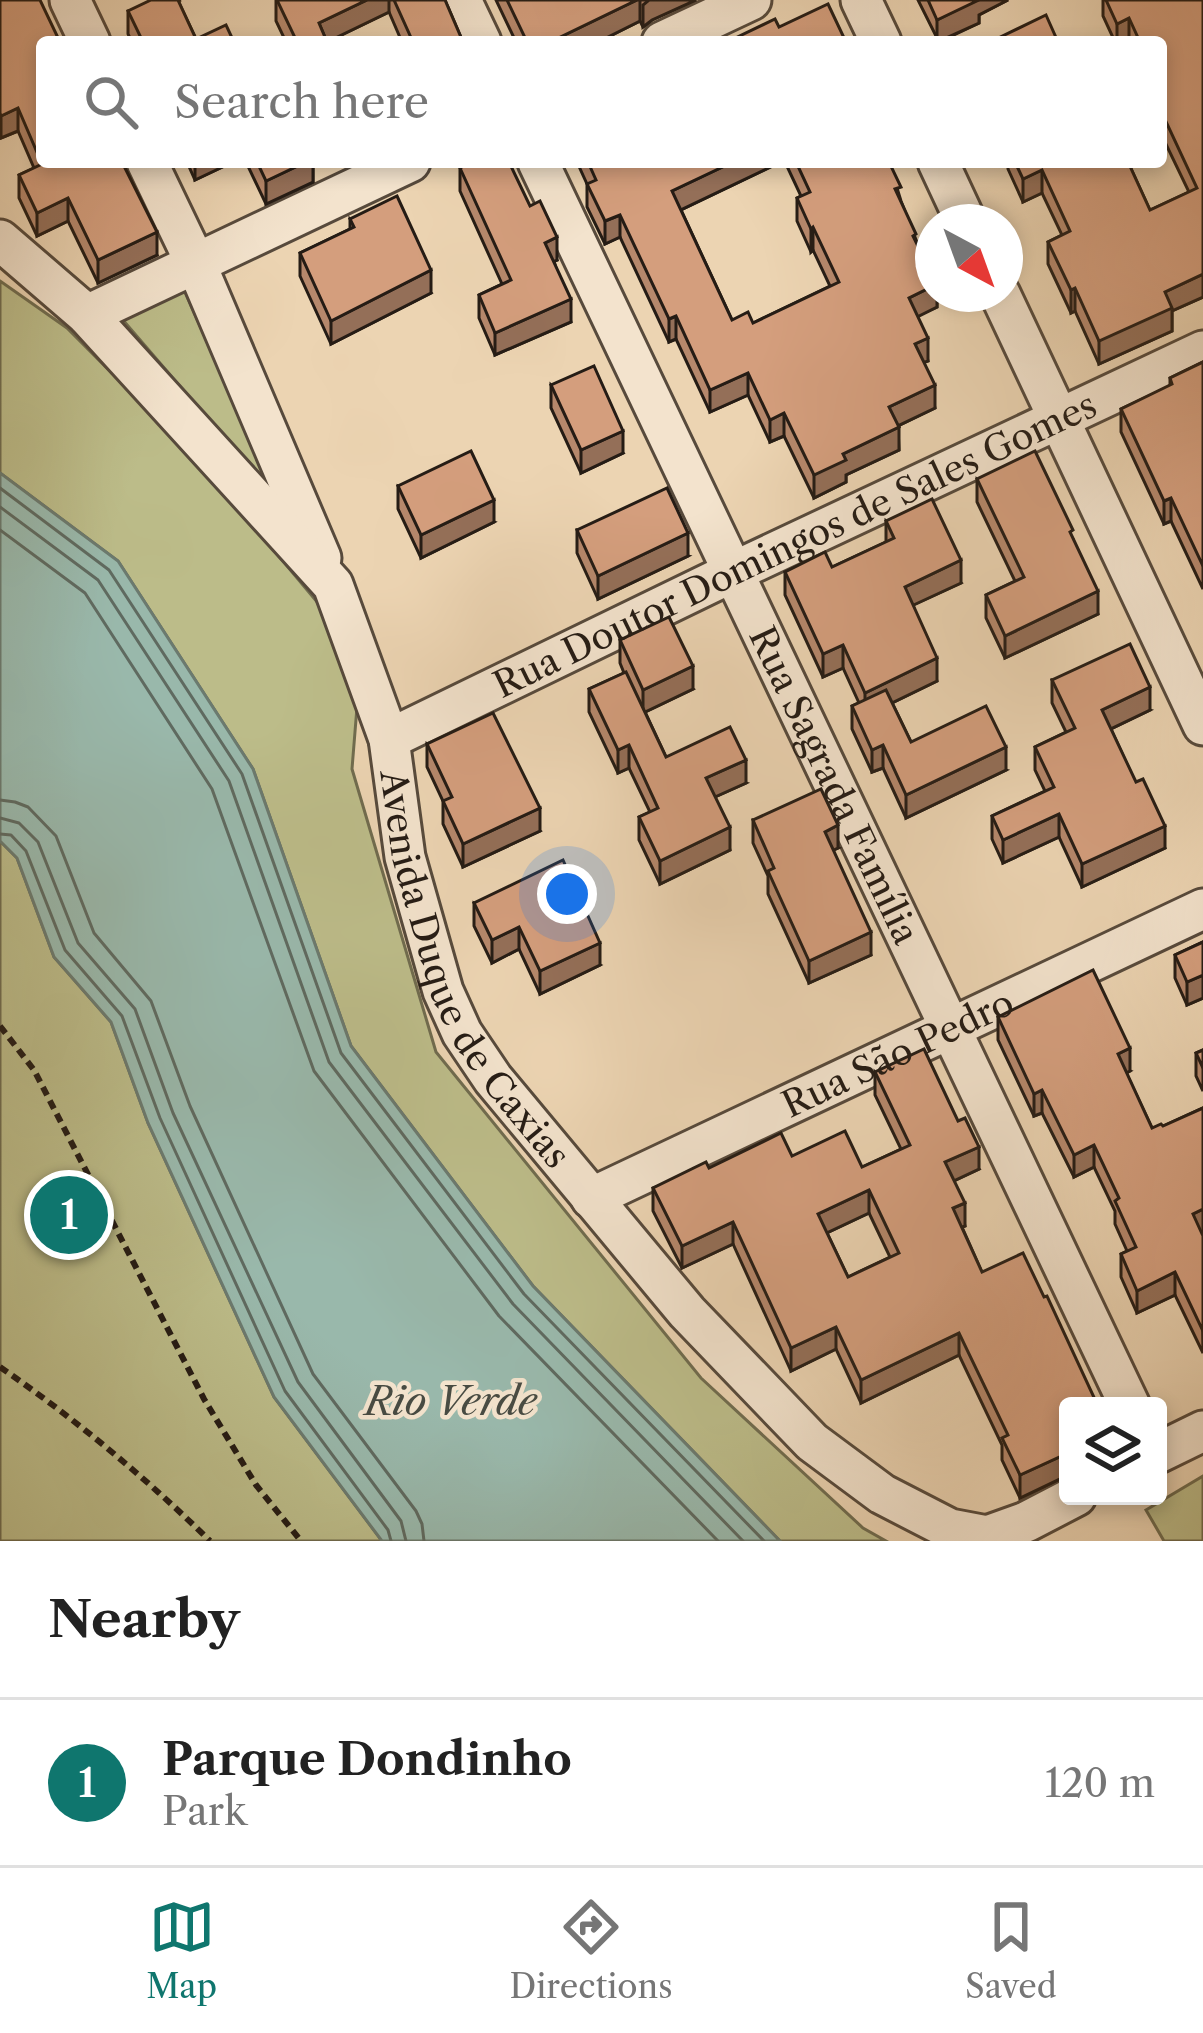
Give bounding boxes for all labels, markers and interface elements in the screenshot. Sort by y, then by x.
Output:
search box [36,36,1167,168]
icon: search [78,69,144,135]
text: Search here [174,74,429,130]
north arrow [915,204,1023,312]
street label: Rua Doutor Domingos de Sales Gomes [486,382,1103,707]
street label: Rua Sagrada Família [740,619,929,951]
street label: Avenida Duque de Caxias [371,766,579,1177]
your location [537,864,597,924]
street label: Rua São Pedro [775,980,1020,1127]
pin: 1 [30,1170,108,1260]
water label: Rio Verde [362,1377,538,1425]
map controls [1059,1397,1167,1505]
button: layers [1059,1397,1167,1505]
text: Nearby [48,1588,240,1650]
text: Parque Dondinho [162,1731,572,1787]
text: 1 [78,1759,96,1807]
text: 120 m [1045,1759,1155,1807]
text: Park [162,1787,247,1835]
tab: Map [146,1894,217,2007]
tab: Directions [510,1894,673,2007]
tab: Saved [965,1894,1057,2007]

